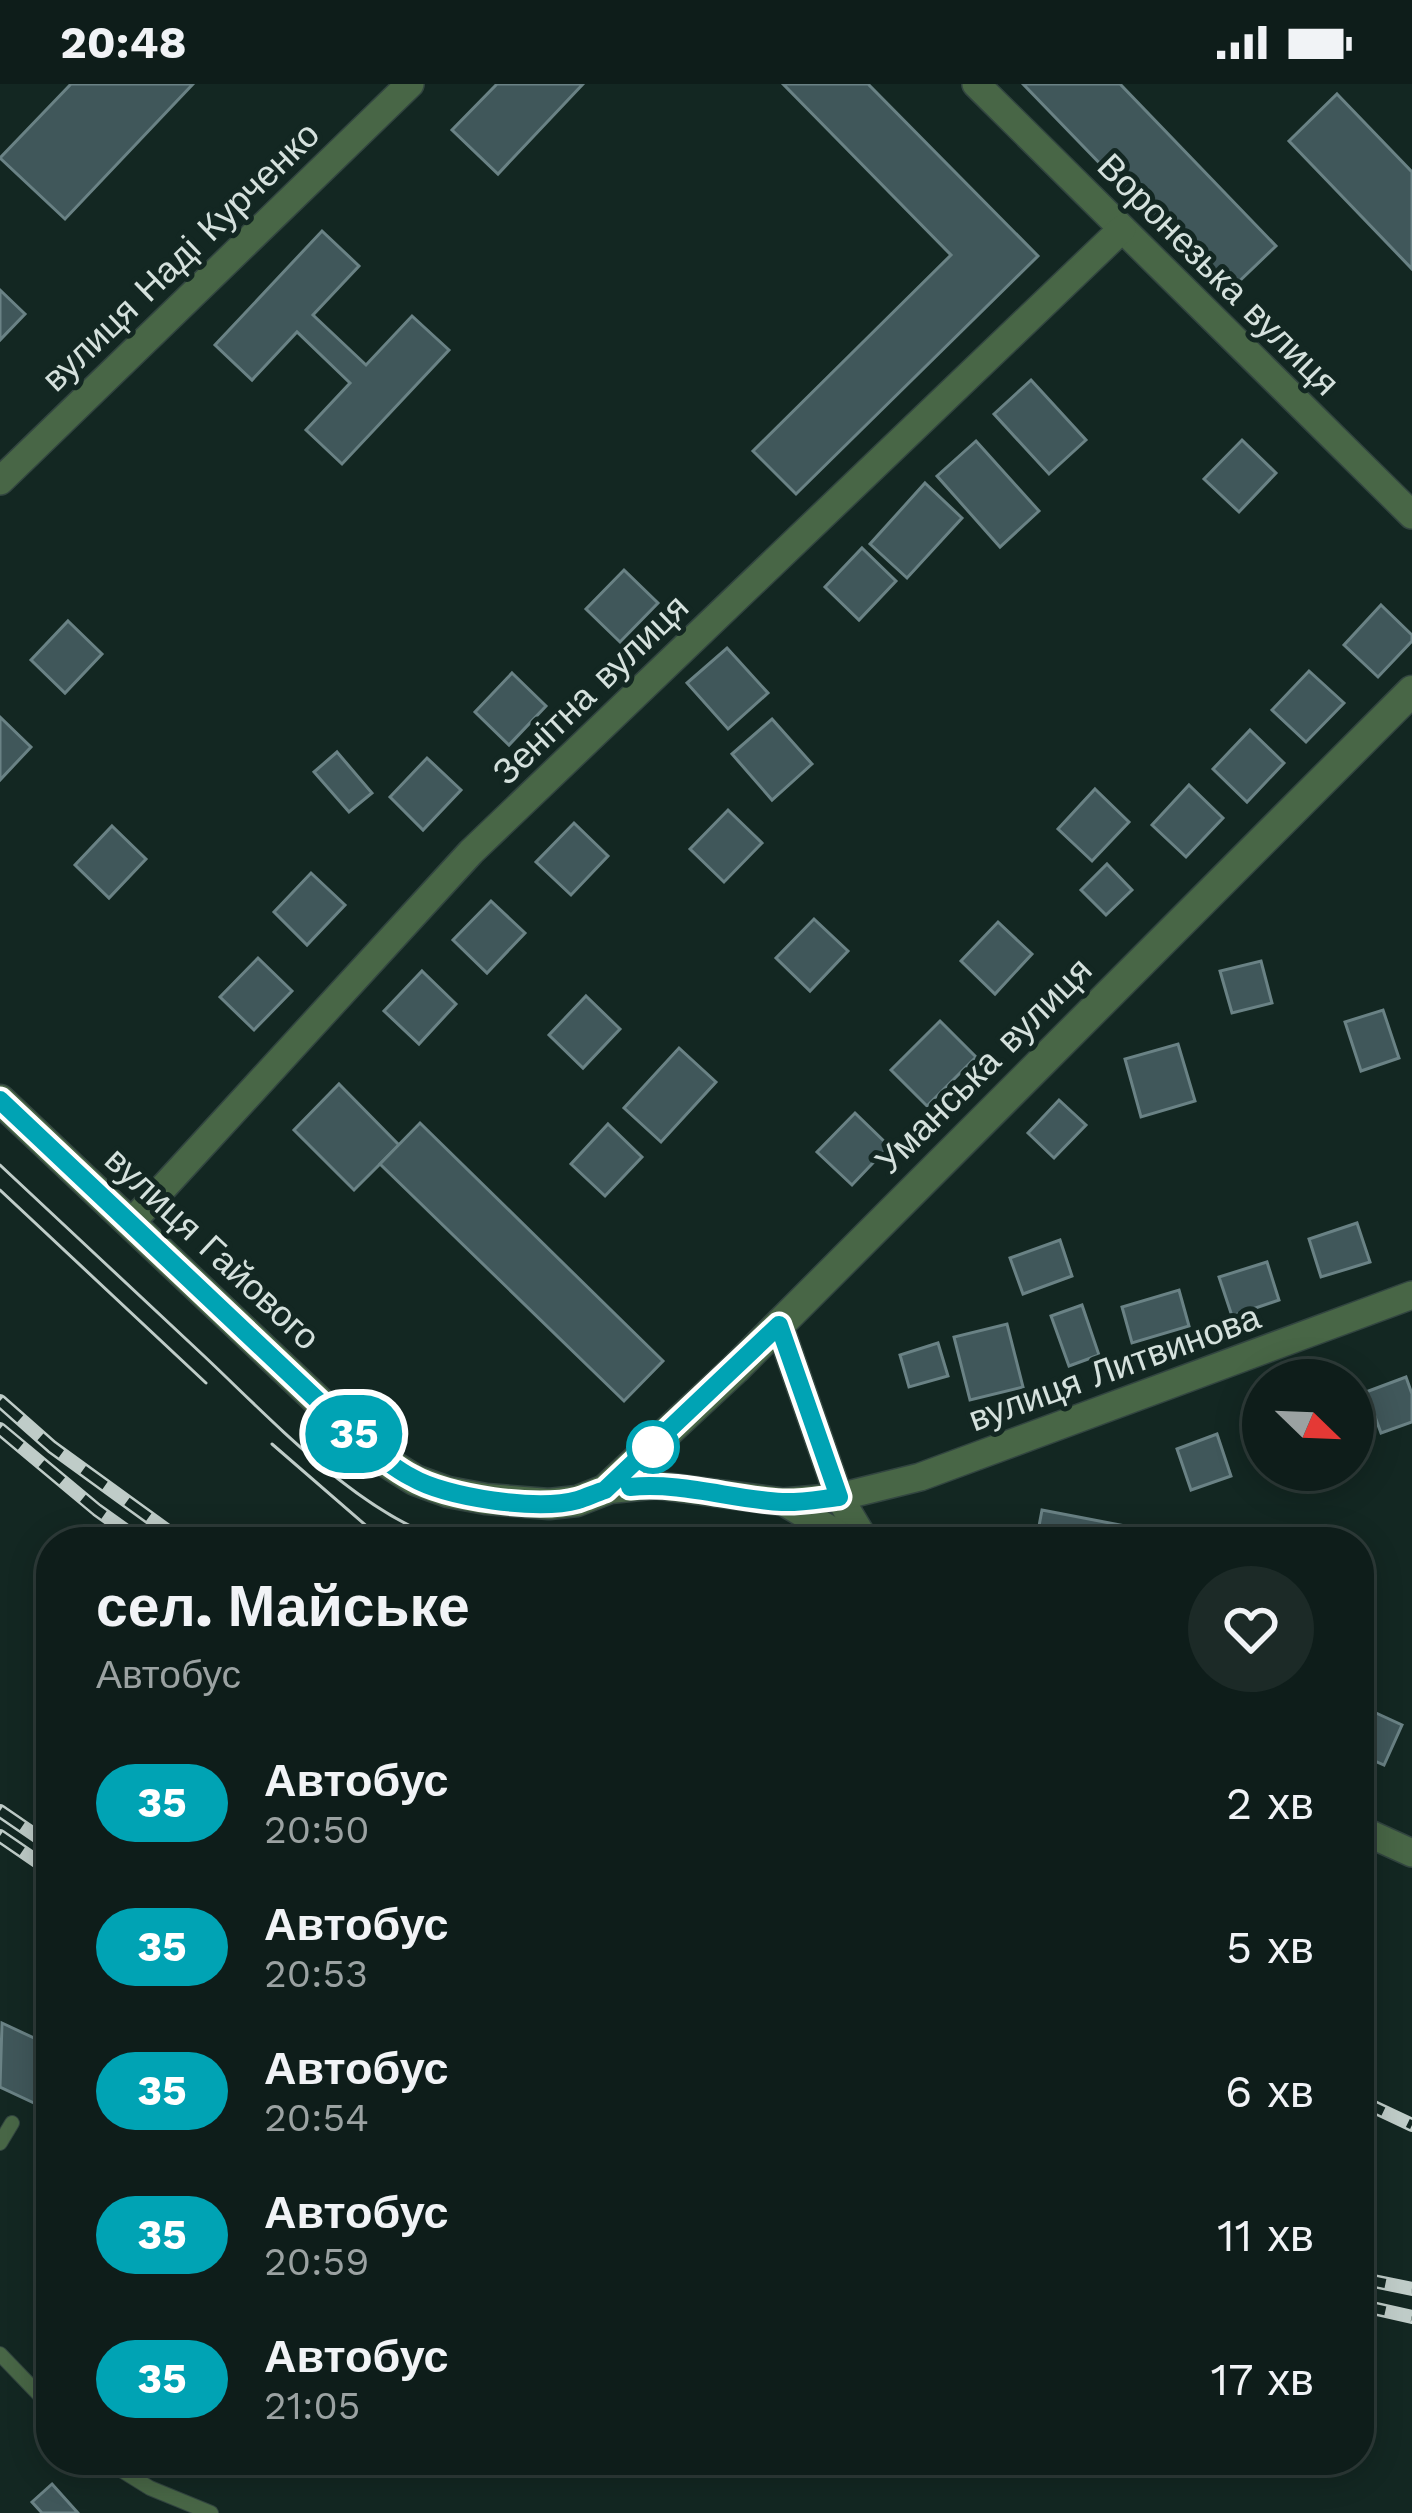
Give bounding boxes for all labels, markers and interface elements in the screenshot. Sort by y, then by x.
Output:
text: 20:48 [60,16,187,69]
street label: вулиця Наді Курченко [33,113,328,400]
street label: Воронезька вулиця [1089,145,1348,404]
street label: Зенітна вулиця [484,586,697,793]
street label: Уманська вулиця [867,949,1100,1182]
street label: вулиця Гайового [96,1139,328,1359]
street label: вулиця Литвинова [963,1295,1267,1440]
north arrow [1242,1359,1374,1491]
map controls [1242,1359,1374,1491]
line badge: 35 [300,1395,408,1473]
text: 35 [329,1409,379,1458]
unlabelled marker [628,1422,678,1472]
button: heart [1188,1566,1314,1692]
text: сел. Майське [96,1573,470,1640]
text: Автобус [96,1652,241,1697]
text: Автобус [264,1754,449,1807]
text: 2 хв [1226,1777,1314,1830]
text: 35 [137,1778,187,1827]
text: 20:50 [264,1807,370,1852]
text: Автобус [264,1898,449,1951]
text: 5 хв [1226,1921,1314,1974]
text: 35 [137,1922,187,1971]
text: 20:53 [264,1951,368,1996]
text: Автобус [264,2042,449,2095]
text: 6 хв [1225,2065,1314,2118]
text: 35 [137,2066,187,2115]
text: 20:54 [264,2095,369,2140]
text: Автобус [264,2186,449,2239]
text: 11 хв [1217,2209,1314,2262]
text: 35 [137,2210,187,2259]
text: 20:59 [264,2239,369,2284]
text: Автобус [264,2330,449,2383]
text: 17 хв [1211,2353,1314,2406]
text: 35 [137,2354,187,2403]
text: 21:05 [264,2383,360,2428]

